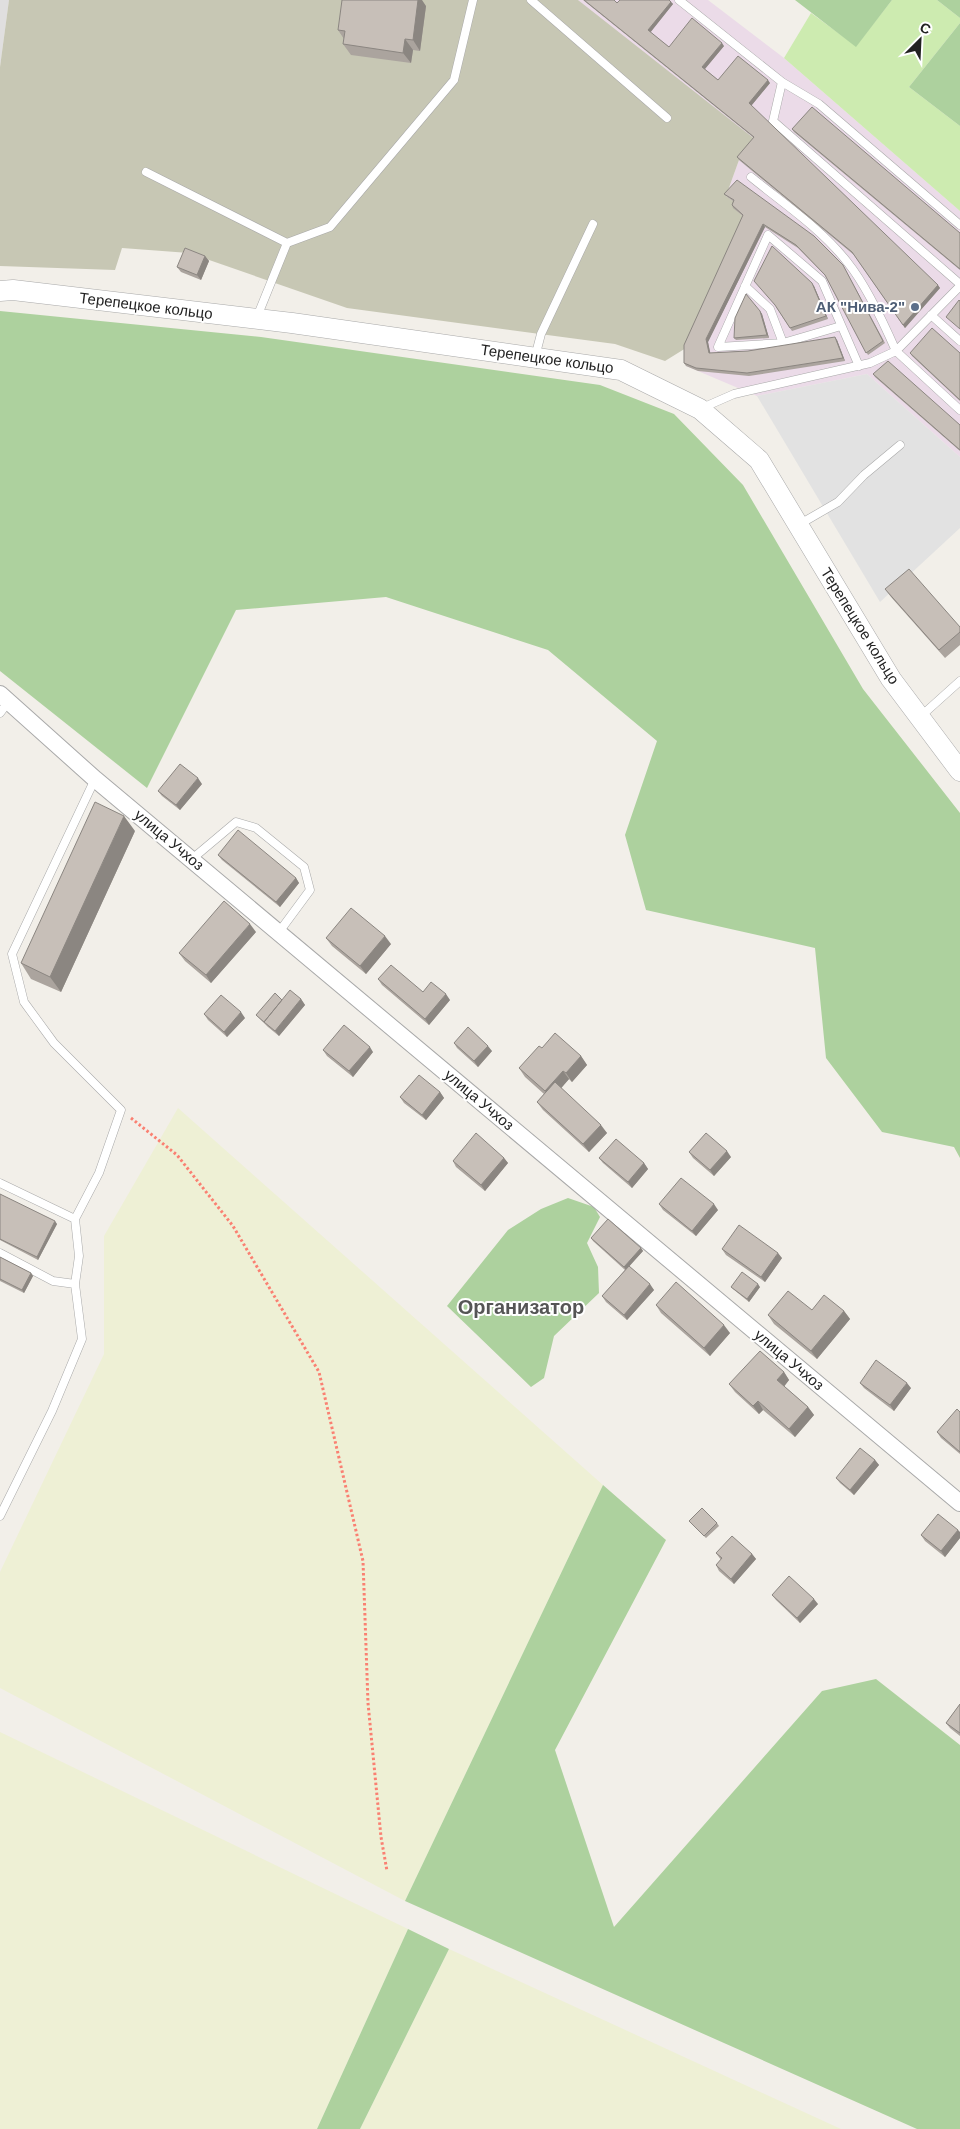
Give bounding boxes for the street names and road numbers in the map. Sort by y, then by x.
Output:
street label: Терепецкое кольцо [78,289,214,322]
street label: Терепецкое кольцо [480,341,615,376]
street label: Терепецкое кольцо [818,564,903,687]
street label: улица Учхоз [131,806,207,874]
street label: улица Учхоз [441,1066,517,1134]
street label: улица Учхоз [751,1326,827,1394]

